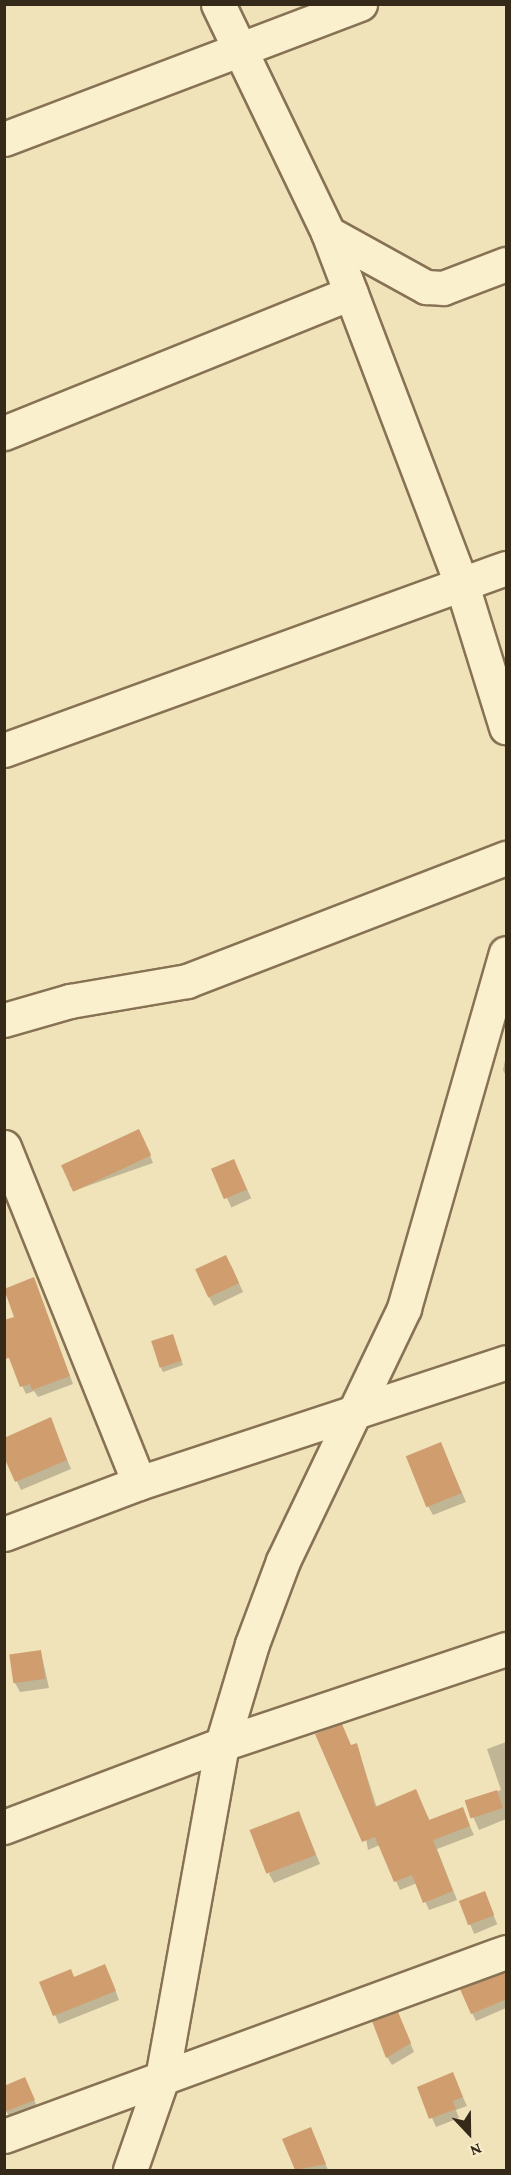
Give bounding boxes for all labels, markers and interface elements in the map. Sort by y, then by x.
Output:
north arrow [439,2103,499,2163]
text: N [468,2140,484,2160]

